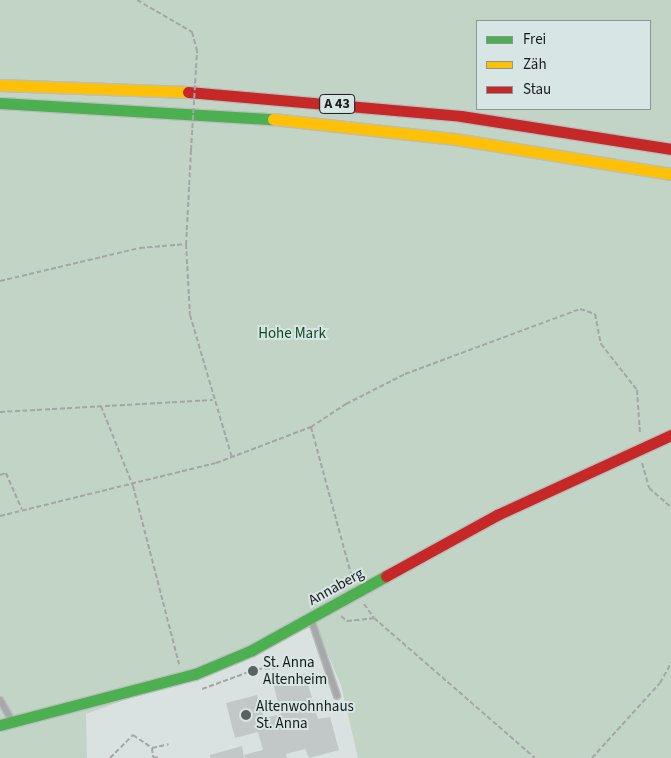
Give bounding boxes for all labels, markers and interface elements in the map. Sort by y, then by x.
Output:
legend [476,20,651,110]
text: Frei [523,29,546,50]
text: Zäh [523,54,547,75]
text: Stau [523,79,551,100]
road number: A 43 [318,92,356,116]
park label: Hohe Mark [258,325,326,343]
street label: Annaberg [305,564,367,610]
place label: St. Anna Altenheim [263,653,327,688]
marker: St. Anna Altenheim [247,665,259,677]
place label: Altenwohnhaus St. Anna [256,697,354,732]
marker: Altenwohnhaus St. Anna [240,709,252,721]

